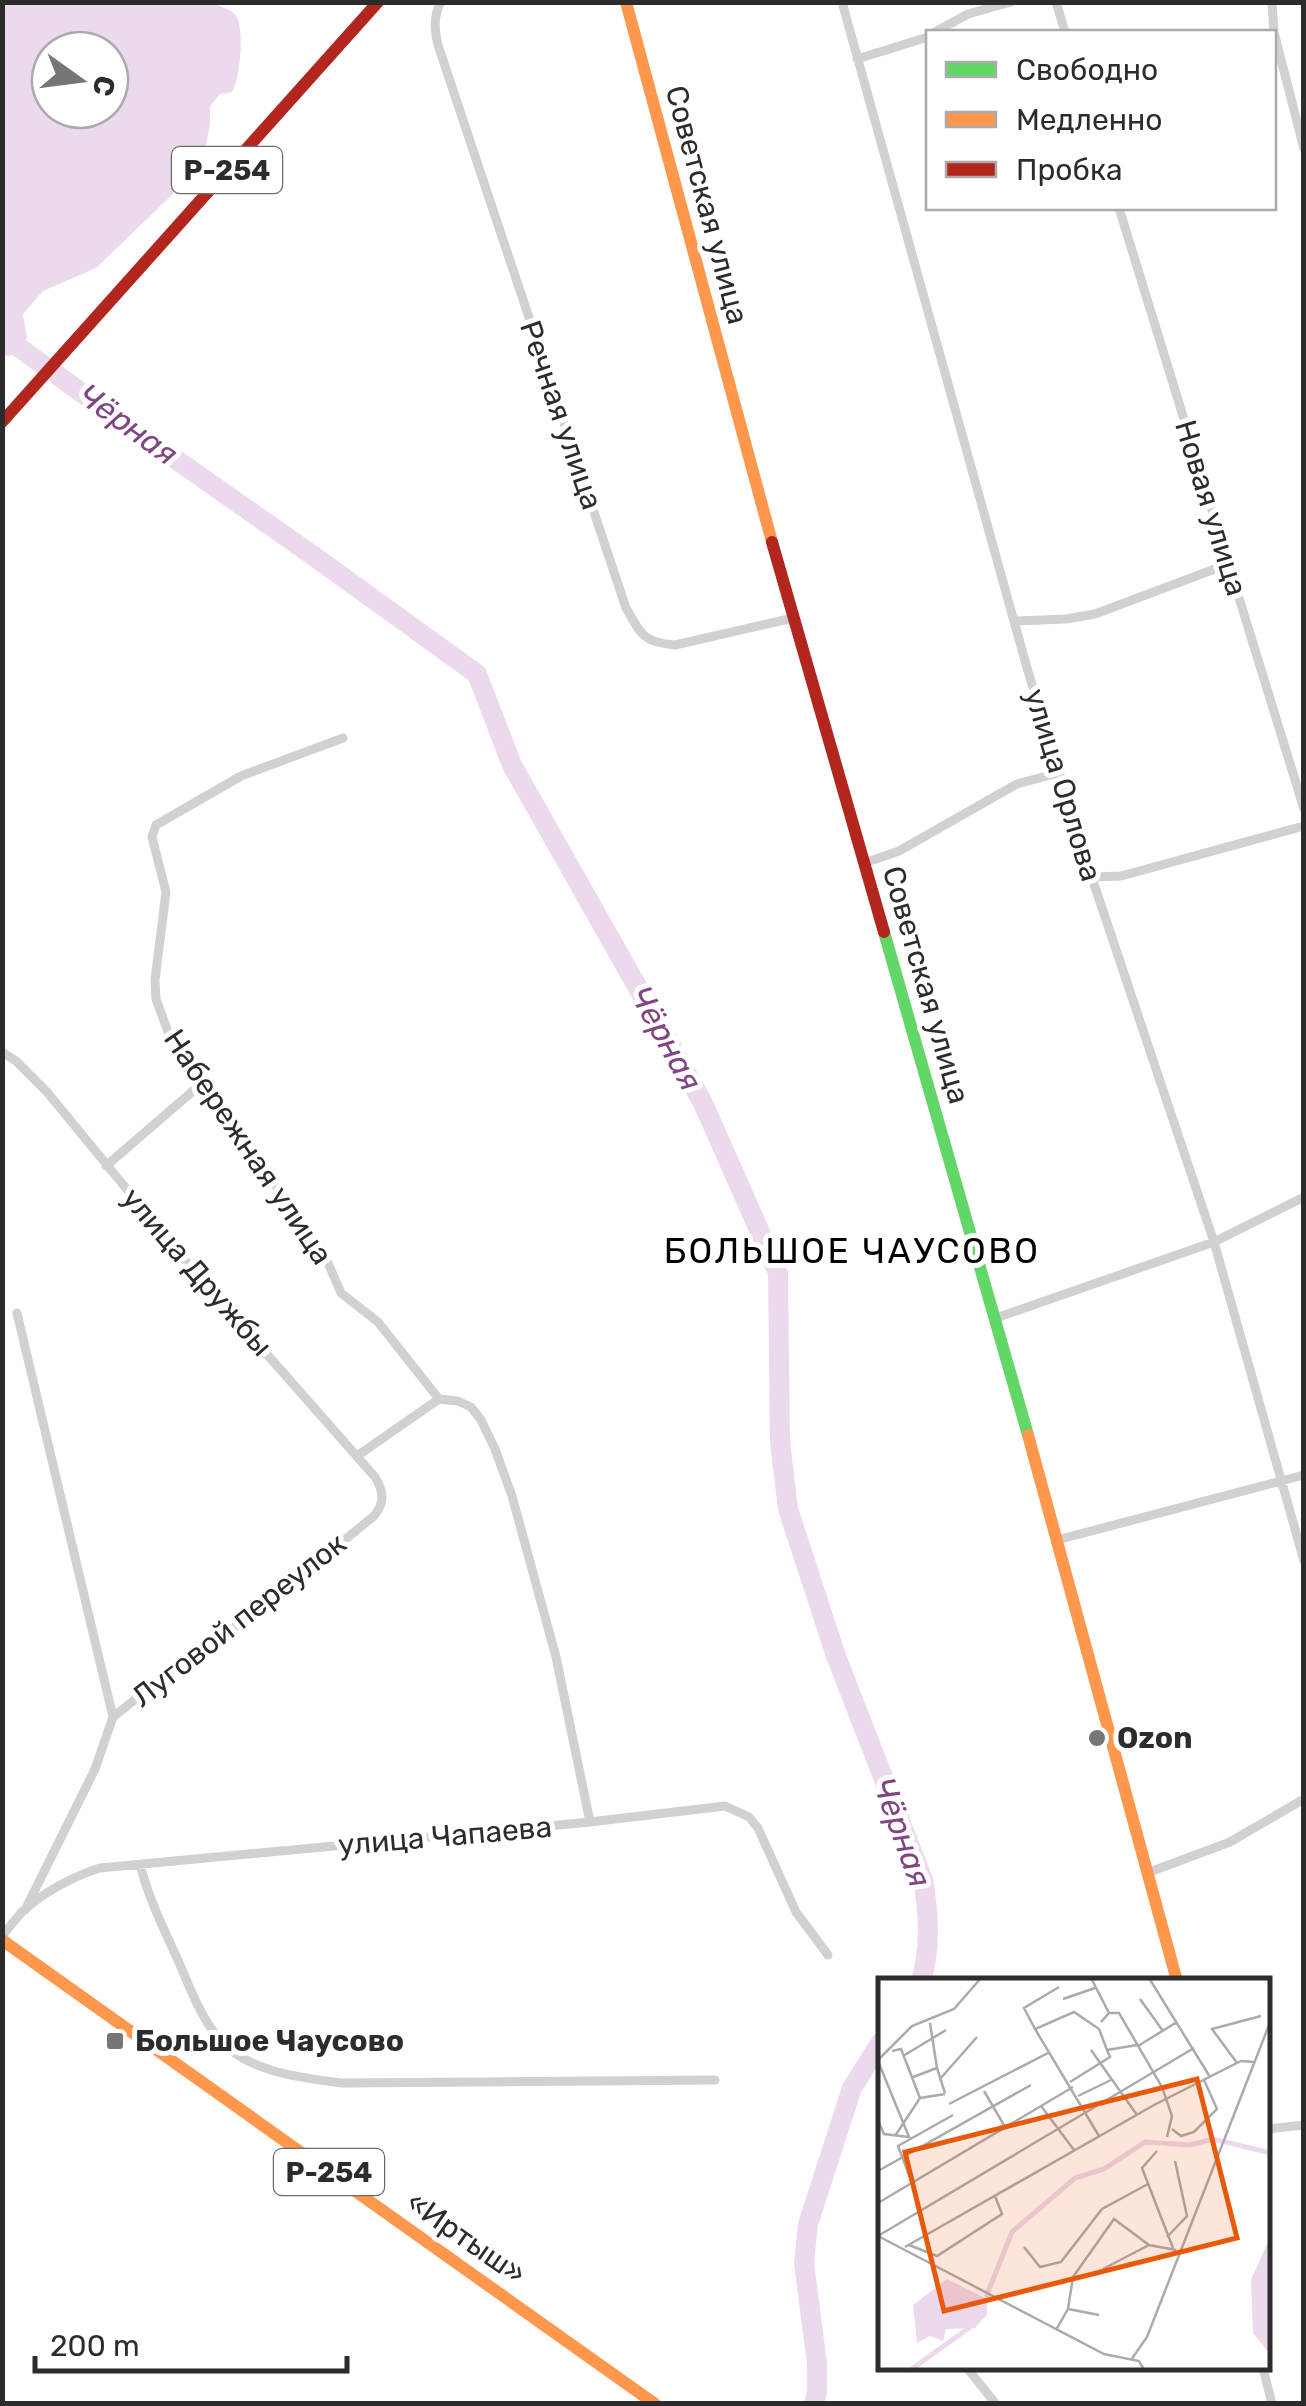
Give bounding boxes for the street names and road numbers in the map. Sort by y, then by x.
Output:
street label: Советская улица [658,82,756,328]
road number: Р-254 [172,147,282,193]
street label: Речная улица [512,316,610,514]
street label: Новая улица [1167,416,1255,600]
street label: улица Орлова [1017,684,1109,886]
street label: Советская улица [875,862,977,1108]
street label: Набережная улица [156,1023,340,1271]
street label: улица Дружбы [114,1180,280,1364]
street label: Луговой переулок [125,1525,353,1715]
street label: улица Чапаева [337,1809,553,1863]
road number: Р-254 [274,2149,384,2195]
street label: «Иртыш» [400,2184,532,2292]

